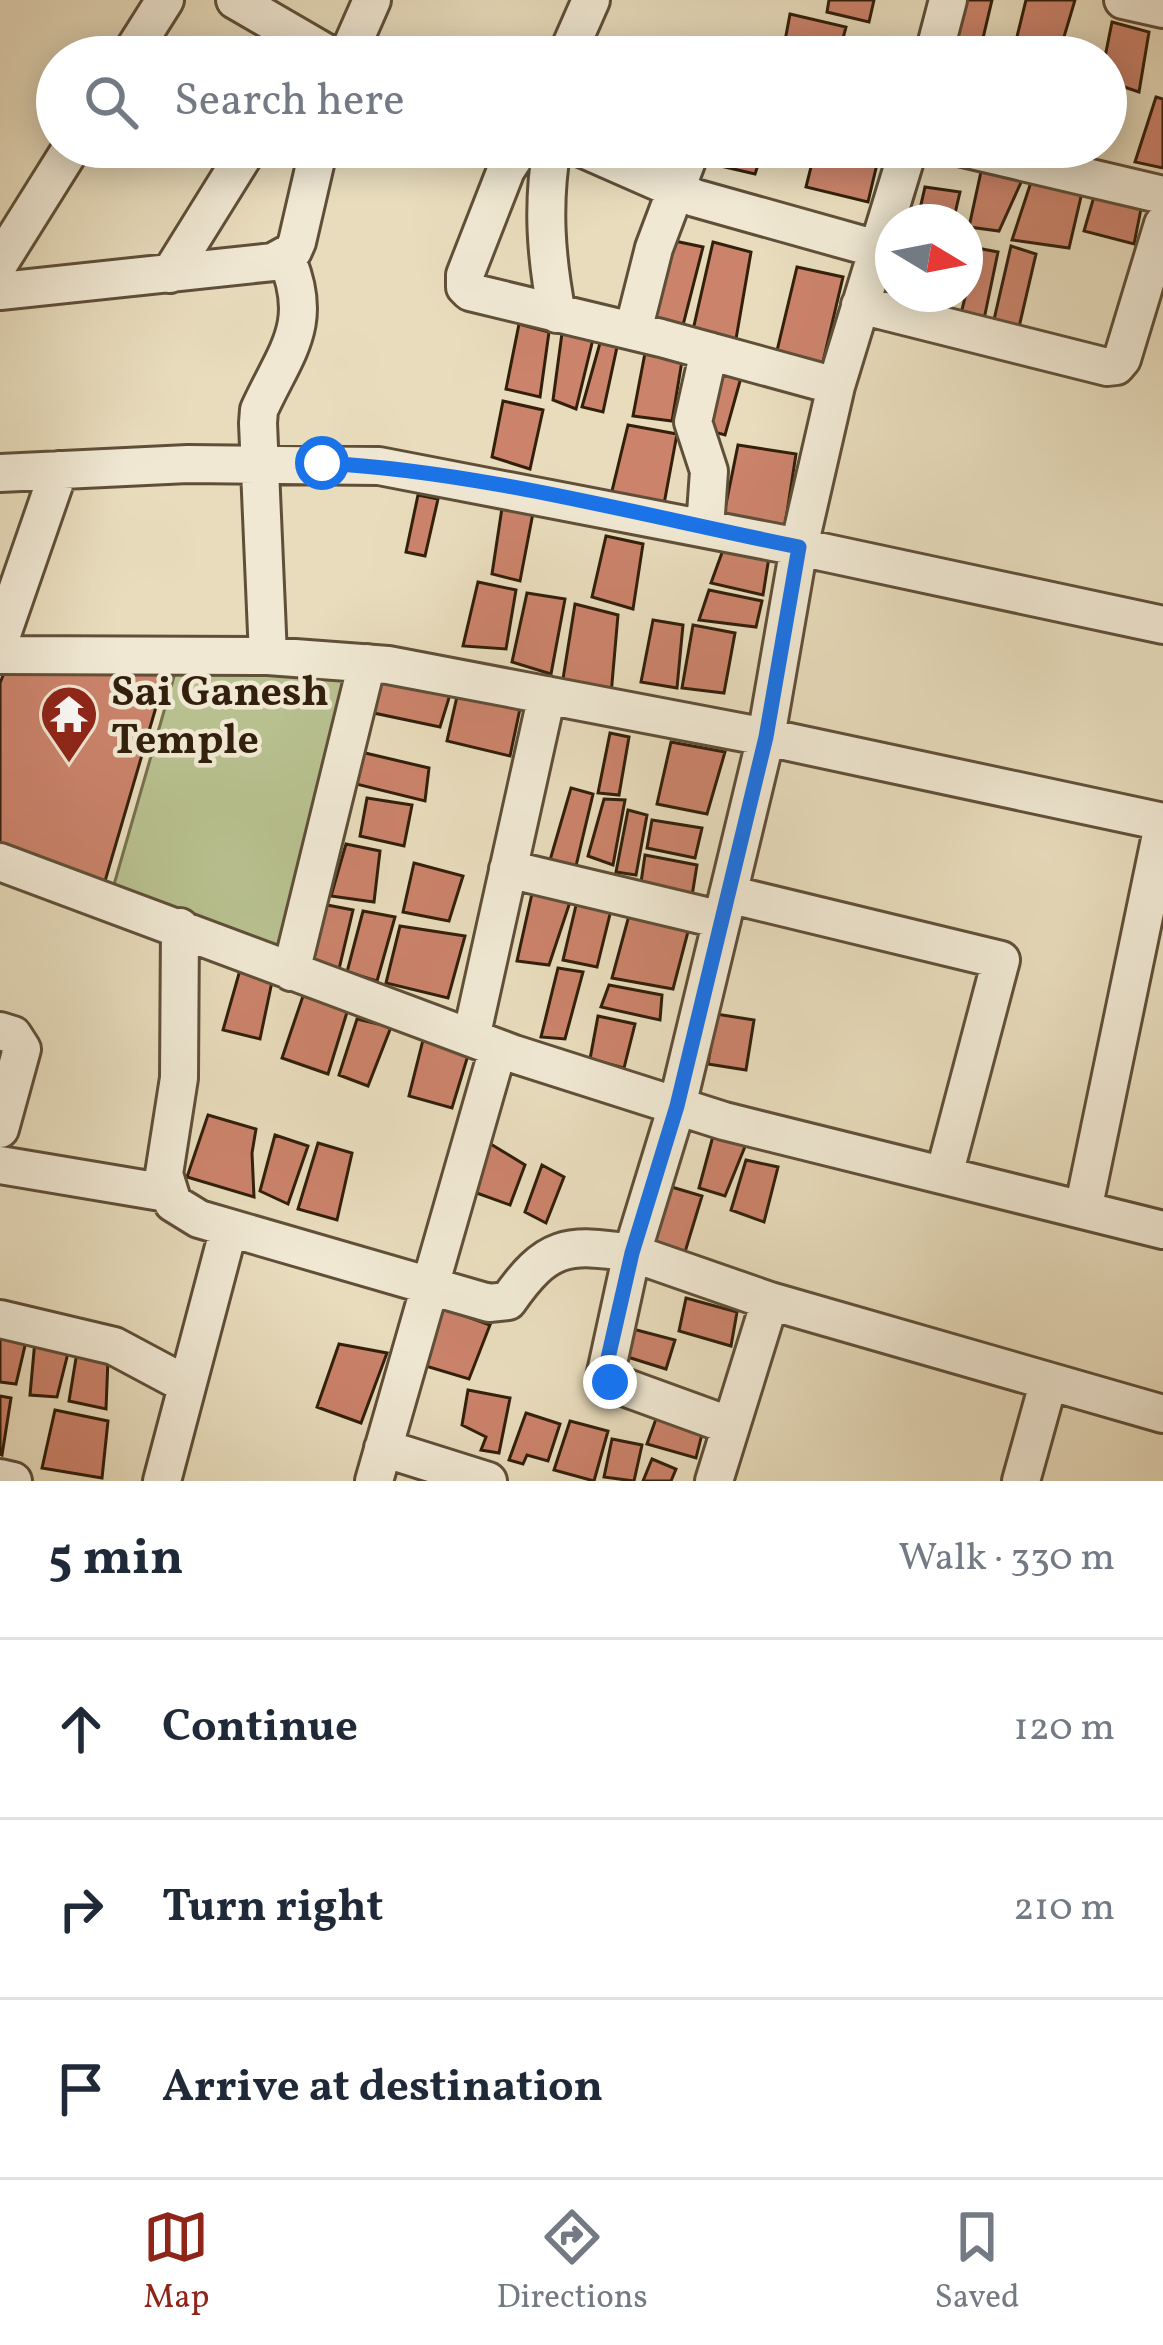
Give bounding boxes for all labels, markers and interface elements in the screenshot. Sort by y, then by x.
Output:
search box [36,36,1127,168]
icon: search [78,69,144,135]
text: Search here [174,71,405,134]
north arrow [875,204,983,312]
route start [295,436,349,490]
place label: Sai Ganesh Temple [111,665,329,772]
temple icon: Sai Ganesh Temple [38,683,100,765]
route end [583,1355,637,1409]
text: 5 min [48,1524,184,1595]
text: Walk · 330 m [898,1532,1115,1586]
icon: ahead [48,1696,114,1762]
text: Continue [162,1697,358,1760]
text: 120 m [1014,1702,1115,1756]
icon: right [48,1876,114,1942]
text: Turn right [162,1877,383,1940]
text: 210 m [1013,1882,1115,1936]
icon: arrive [48,2056,114,2122]
text: Arrive at destination [162,2057,603,2120]
tab: Map [143,2204,210,2322]
tab: Directions [496,2204,648,2322]
tab: Saved [935,2204,1020,2322]

